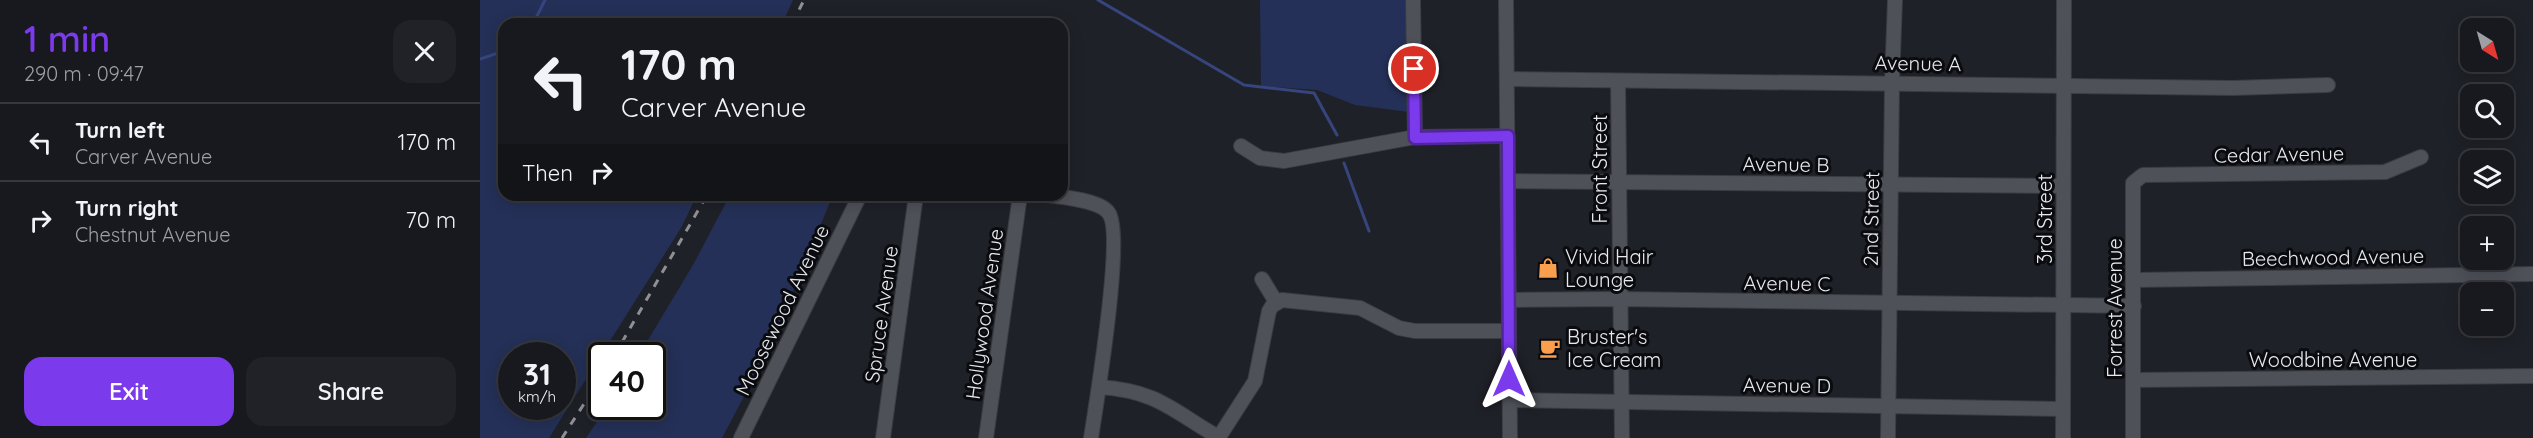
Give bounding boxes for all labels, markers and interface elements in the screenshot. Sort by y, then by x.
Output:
text: 1 min [24,16,110,61]
north arrow [2460,18,2514,72]
map controls [2460,18,2514,336]
button: close [393,20,456,83]
text: 170 m [621,38,737,91]
icon: left [522,42,600,120]
pin [1388,43,1439,94]
street label: Avenue A [1874,50,1962,76]
icon: arrive [1397,52,1430,85]
text: 290 m · 09:47 [24,61,144,86]
button: search [2460,84,2514,138]
text: Carver Avenue [621,90,806,124]
street label: Front Street [1587,114,1612,223]
text: Turn left [75,116,165,144]
icon: left [24,126,57,159]
text: 170 m [397,128,456,156]
street label: Cedar Avenue [2214,140,2344,168]
text: Carver Avenue [75,144,212,169]
button: layers [2460,150,2514,204]
street label: Avenue B [1742,151,1830,177]
icon: right [585,156,618,189]
text: Then [522,159,573,187]
street label: 2nd Street [1858,171,1884,267]
street label: 3rd Street [2032,174,2057,264]
text: Turn right [75,194,179,222]
icon: right [24,204,57,237]
text: 70 m [406,206,456,234]
button: + [2460,216,2514,270]
street label: Moosewood Avenue [730,221,834,399]
text: Chestnut Avenue [75,222,230,247]
street label: Hollywood Avenue [960,227,1008,401]
street label: Forrest Avenue [2102,238,2127,378]
street label: Beechwood Avenue [2242,243,2424,271]
street label: Spruce Avenue [859,244,903,384]
place label: Vivid Hair Lounge [1565,244,1654,292]
shop icon: Vivid Hair Lounge [1536,256,1560,280]
street label: Avenue C [1743,270,1831,296]
button: − [2460,282,2514,336]
place label: Bruster's Ice Cream [1567,324,1661,372]
cafe icon: Bruster's Ice Cream [1538,336,1562,360]
speed limit sign: 40 [588,342,666,420]
position arrow [1477,347,1541,411]
street label: Woodbine Avenue [2249,347,2417,372]
text: 31 [523,355,551,393]
button: Exit [24,357,234,426]
button: Share [246,357,456,426]
street label: Avenue D [1743,372,1831,398]
text: km/h [518,387,556,406]

